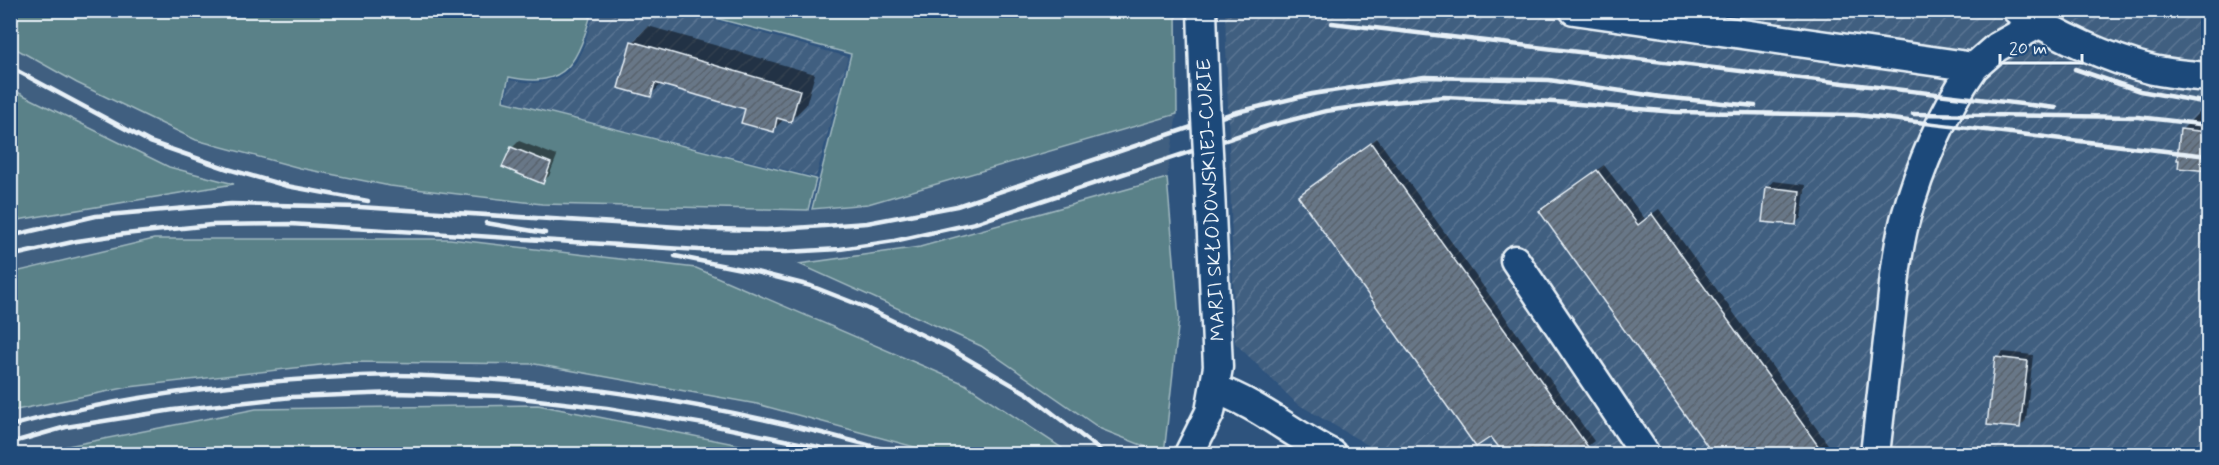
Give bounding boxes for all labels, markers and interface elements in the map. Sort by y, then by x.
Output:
scale bar [2000,27,2082,65]
text: 20 m [2009,37,2047,61]
street label: MARII SKŁODOWSKIEJ-CURIE [1191,58,1232,342]

